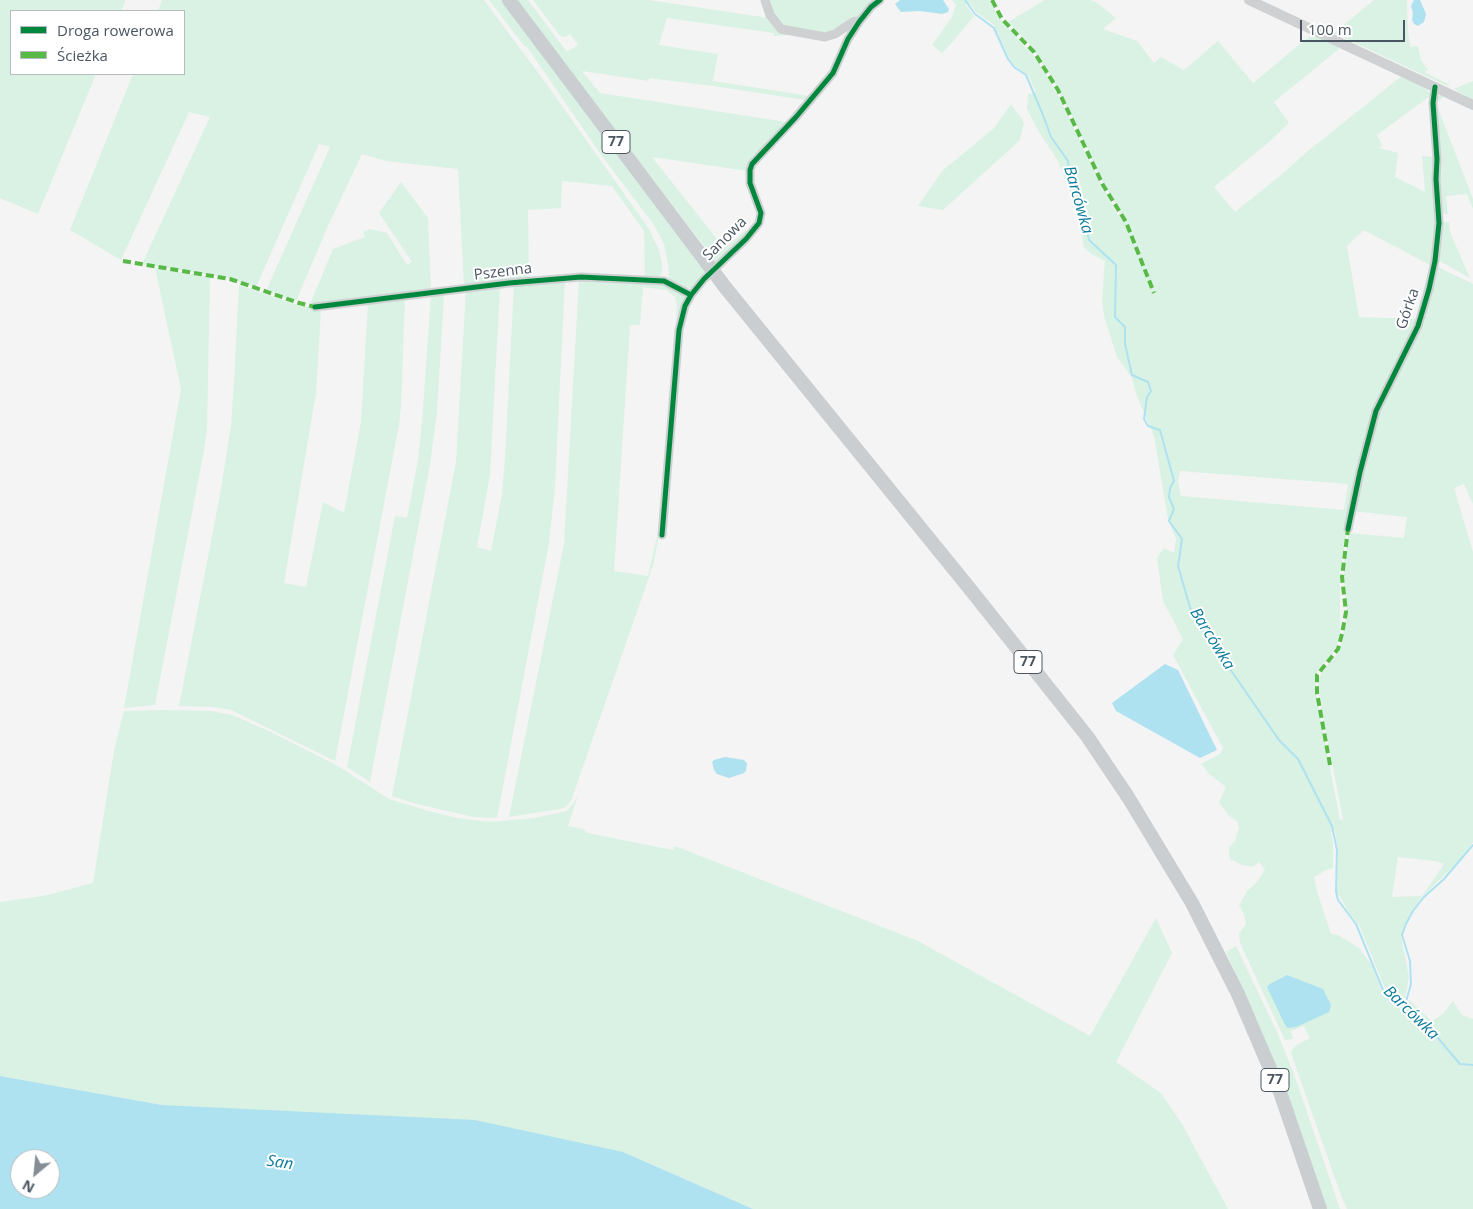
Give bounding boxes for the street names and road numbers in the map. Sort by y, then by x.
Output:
road number: 77 [602,130,630,154]
street label: Sanowa [699,213,751,265]
street label: Pszenna [473,260,533,284]
street label: Górka [1393,286,1423,332]
road number: 77 [1014,650,1042,674]
road number: 77 [1261,1068,1289,1092]

